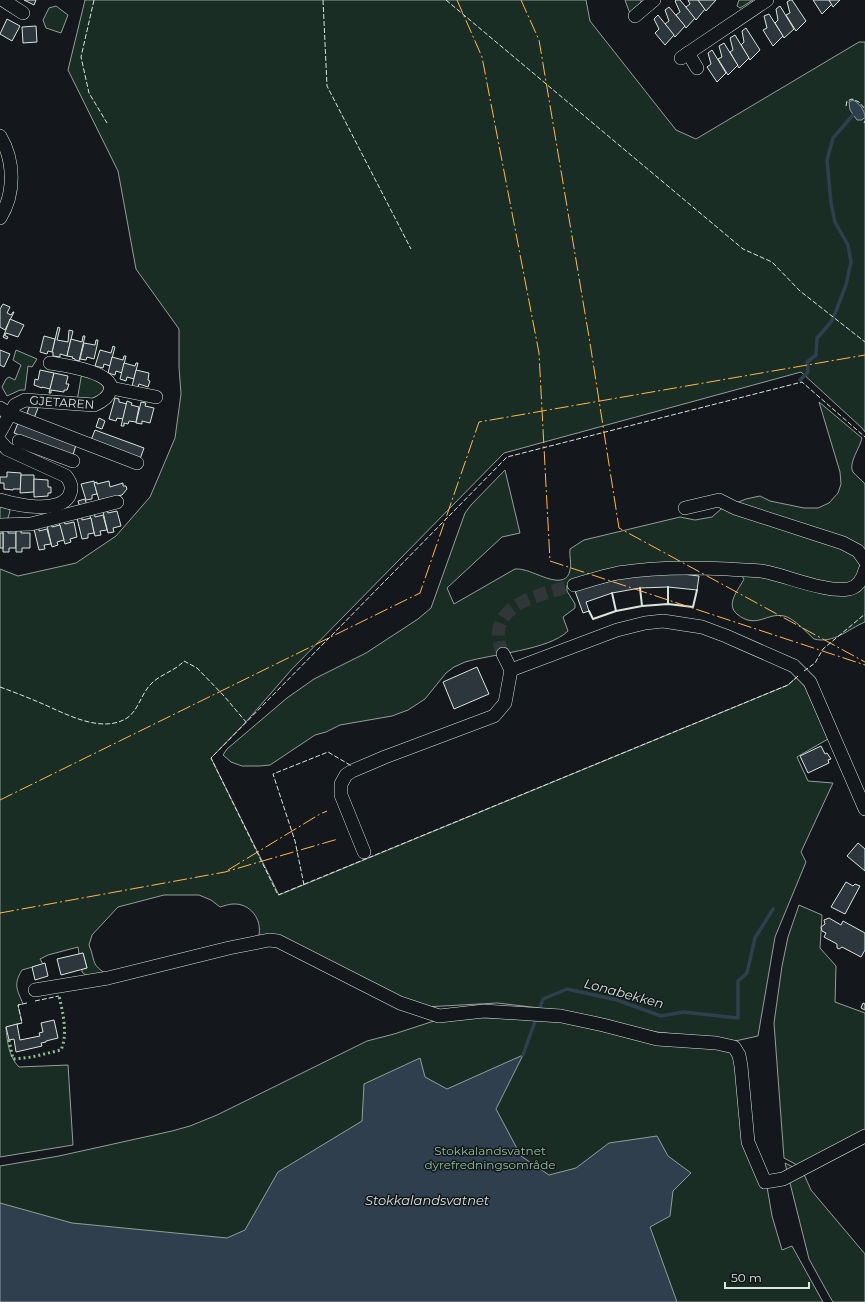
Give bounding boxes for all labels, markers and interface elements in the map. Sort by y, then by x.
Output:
street label: GJETAREN [29,392,95,412]
water label: Lonabekken [582,975,666,1011]
park label: Stokkalandsvatnet dyrefredningsområde [424,1143,556,1172]
water label: Stokkalandsvatnet [365,1192,490,1208]
scale bar [725,1264,809,1290]
text: 50 m [731,1270,762,1285]

